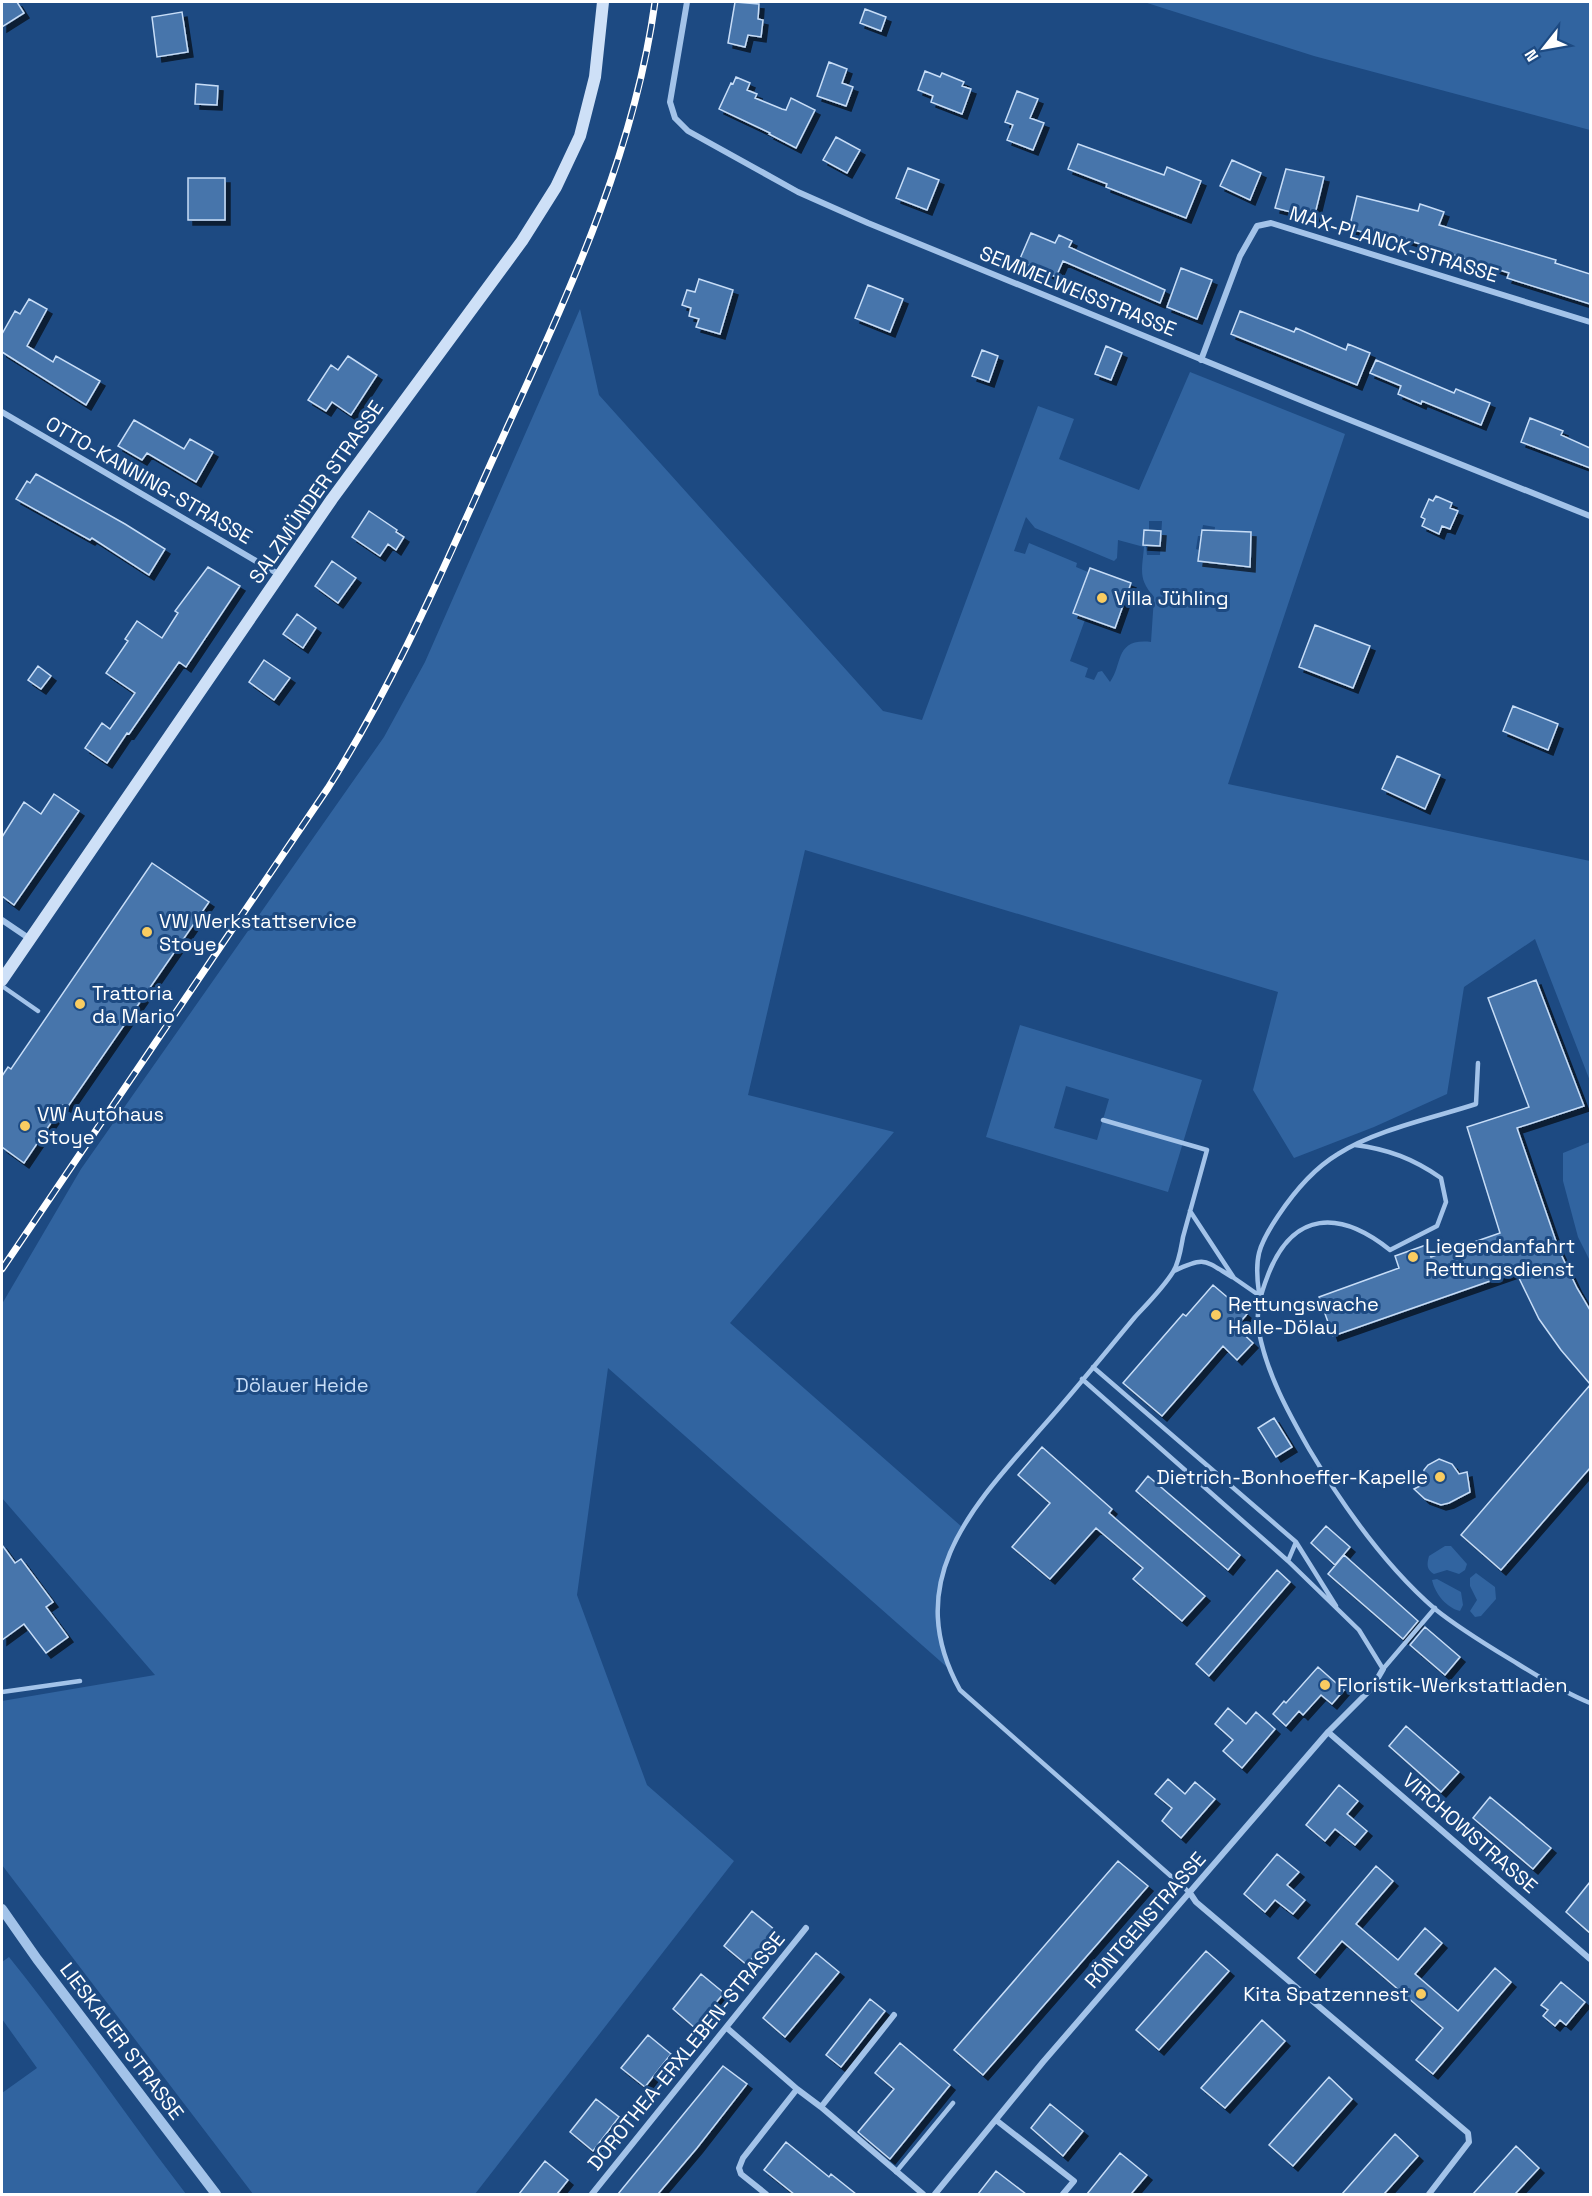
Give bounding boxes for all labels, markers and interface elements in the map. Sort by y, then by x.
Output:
north arrow [1514,18,1574,78]
text: N [1520,45,1543,65]
street label: MAX-PLANCK-STRASSE [1286,200,1502,288]
street label: SEMMELWEISSTRASSE [976,240,1180,342]
street label: SALZMÜNDER STRASSE [243,395,389,589]
street label: OTTO-KANNING-STRASSE [41,410,257,550]
place label: Villa Jühling [1114,585,1229,611]
marker: Villa Jühling [1095,591,1109,605]
place label: VW Werkstattservice Stoye [159,908,357,957]
marker: VW Werkstattservice Stoye [140,925,154,939]
place label: Trattoria da Mario [92,980,175,1029]
marker: Trattoria da Mario [73,997,87,1011]
place label: VW Autohaus Stoye [37,1101,164,1150]
marker: VW Autohaus Stoye [18,1119,32,1133]
place label: Liegendanfahrt Rettungsdienst [1425,1233,1575,1282]
marker: Liegendanfahrt Rettungsdienst [1406,1250,1420,1264]
place label: Rettungswache Halle-Dölau [1228,1291,1379,1340]
marker: Rettungswache Halle-Dölau [1209,1308,1223,1322]
park label: Dölauer Heide [235,1372,369,1398]
place label: Dietrich-Bonhoeffer-Kapelle [1157,1464,1428,1490]
marker: Dietrich-Bonhoeffer-Kapelle [1433,1470,1447,1484]
place label: Floristik-Werkstattladen [1337,1672,1568,1698]
marker: Floristik-Werkstattladen [1318,1678,1332,1692]
street label: VIRCHOWSTRASSE [1397,1767,1543,1899]
street label: RÖNTGENSTRASSE [1079,1846,1211,1994]
street label: DOROTHEA-ERXLEBEN-STRASSE [582,1926,790,2176]
street label: LIESKAUER STRASSE [54,1957,190,2125]
place label: Kita Spatzennest [1243,1981,1409,2007]
marker: Kita Spatzennest [1414,1987,1428,2001]

